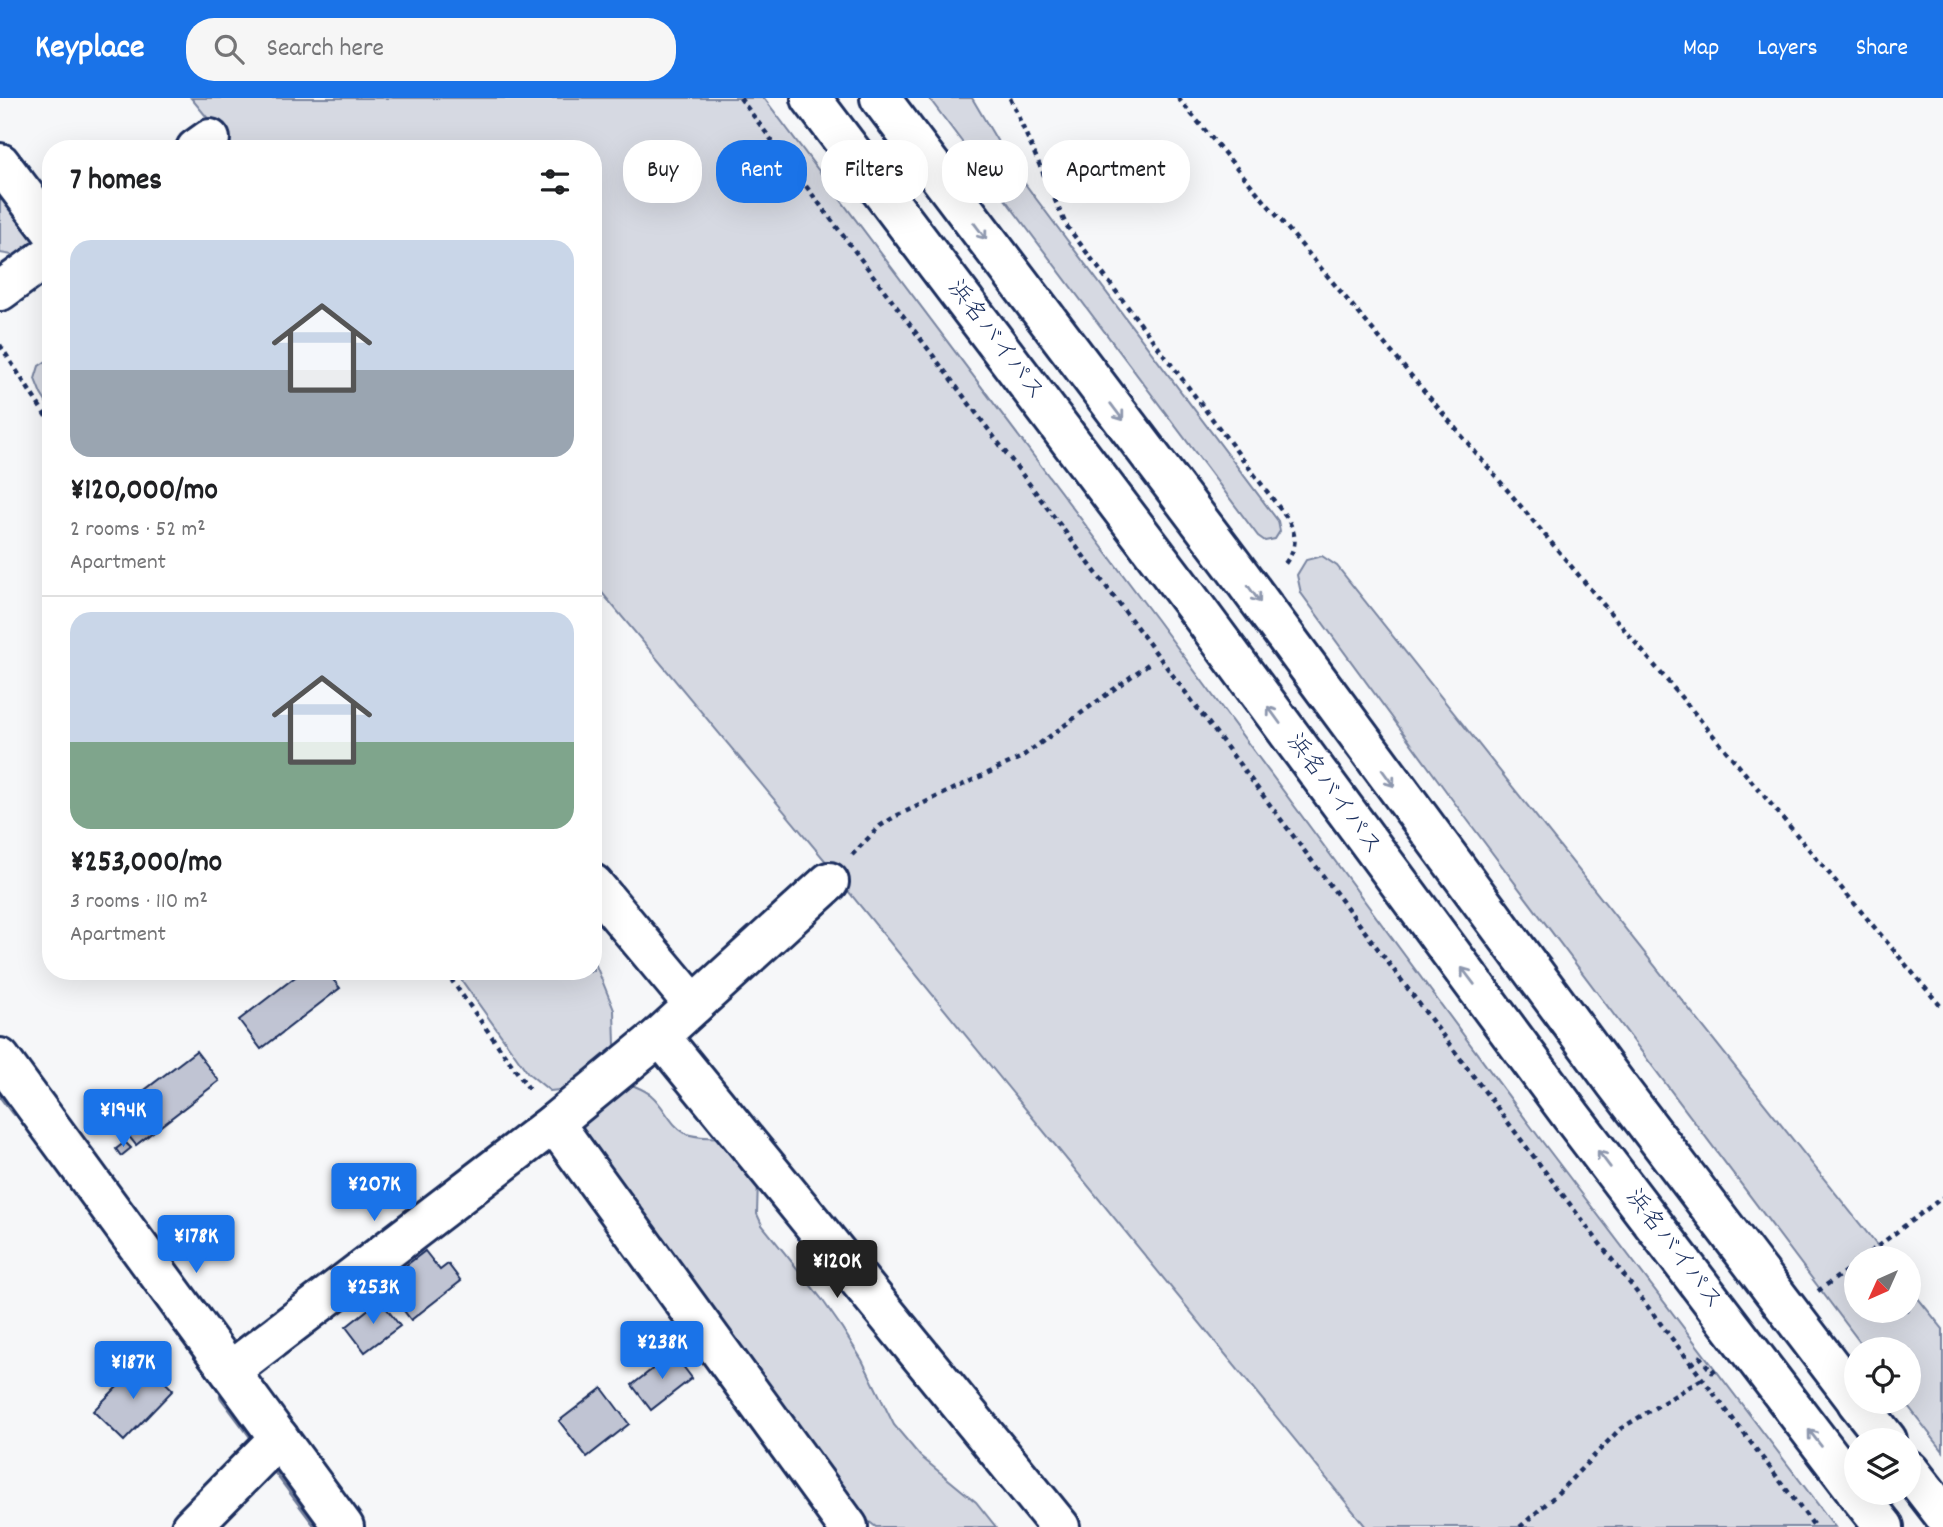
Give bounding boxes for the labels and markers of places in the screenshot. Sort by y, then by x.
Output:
pin: ¥194K [74,1090,172,1149]
pin: ¥207K [325,1164,423,1223]
pin: ¥178K [147,1216,245,1275]
pin: ¥120K [788,1240,886,1300]
pin: ¥253K [324,1266,422,1326]
pin: ¥238K [613,1322,711,1381]
pin: ¥187K [84,1342,182,1401]

